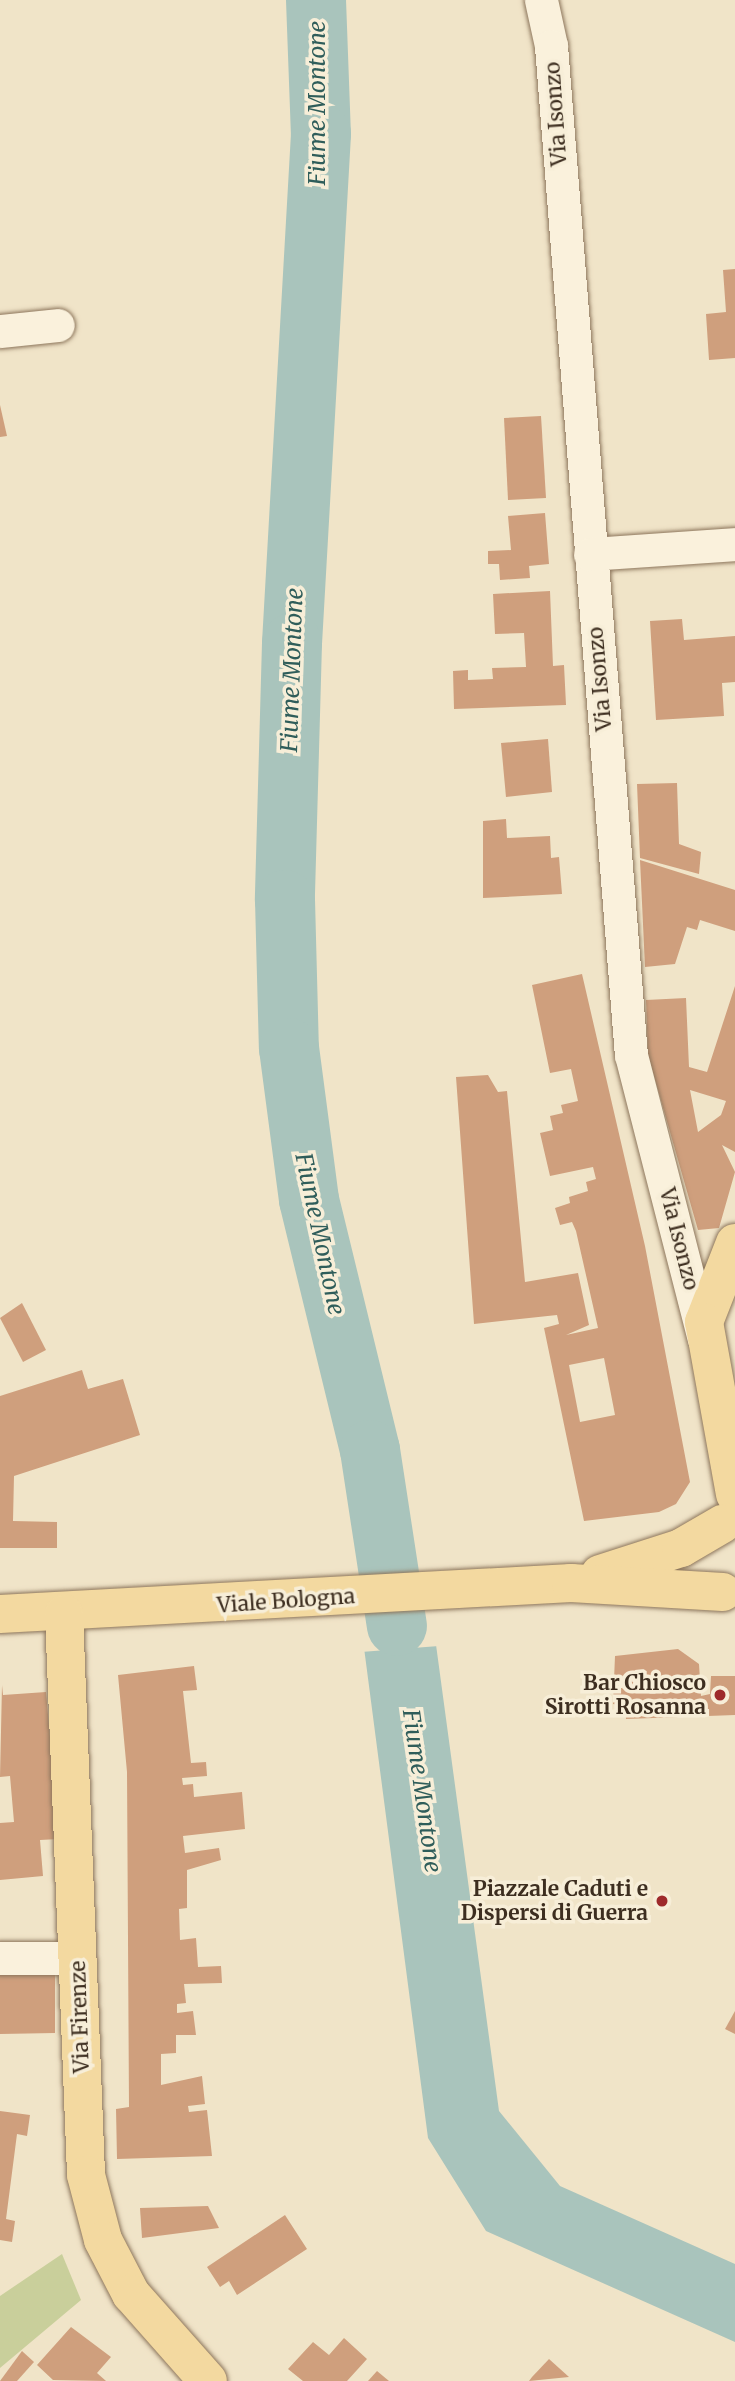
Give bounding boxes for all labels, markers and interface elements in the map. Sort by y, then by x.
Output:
water label: Fiume Montone [303,21,331,185]
street label: Via Isonzo [540,61,572,167]
water label: Fiume Montone [275,587,309,753]
street label: Via Isonzo [583,626,617,732]
water label: Fiume Montone [289,1151,351,1317]
street label: Via Isonzo [654,1185,704,1293]
street label: Viale Bologna [216,1584,356,1618]
place label: Bar Chiosco Sirotti Rosanna [545,1670,706,1720]
marker: Bar Chiosco Sirotti Rosanna [712,1687,728,1703]
water label: Fiume Montone [397,1708,447,1874]
place label: Piazzale Caduti e Dispersi di Guerra [461,1876,648,1926]
marker: Piazzale Caduti e Dispersi di Guerra [654,1893,670,1909]
street label: Via Firenze [65,1960,95,2074]

